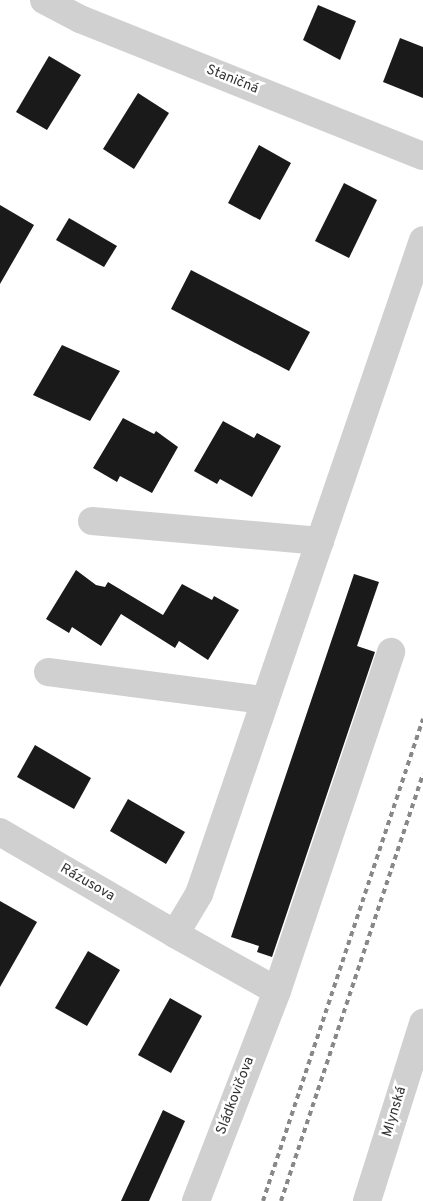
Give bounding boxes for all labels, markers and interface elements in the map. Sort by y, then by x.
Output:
street label: Staničná [203,62,261,98]
street label: Rázusova [57,861,117,905]
street label: Sládkovičova [213,1055,259,1137]
street label: Mlynská [379,1085,411,1139]

